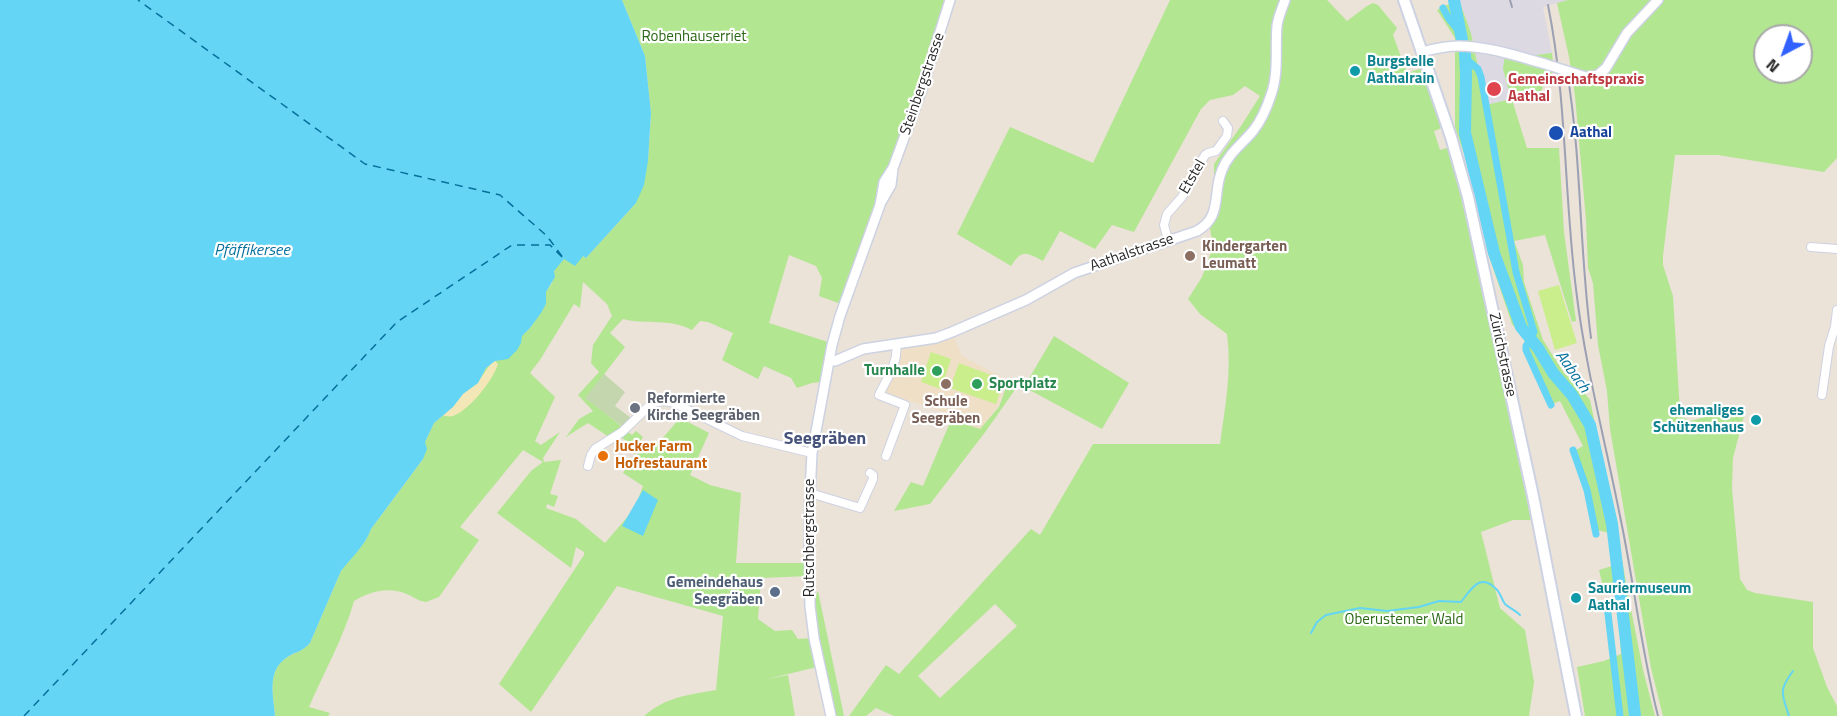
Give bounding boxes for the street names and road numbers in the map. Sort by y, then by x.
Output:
street label: Steinbergstrasse [897,31,949,137]
street label: Etstel [1176,157,1210,197]
street label: Aathalstrasse [1088,230,1176,276]
street label: Zürichstrasse [1484,311,1520,399]
street label: Rutschbergstrasse [801,479,819,597]

